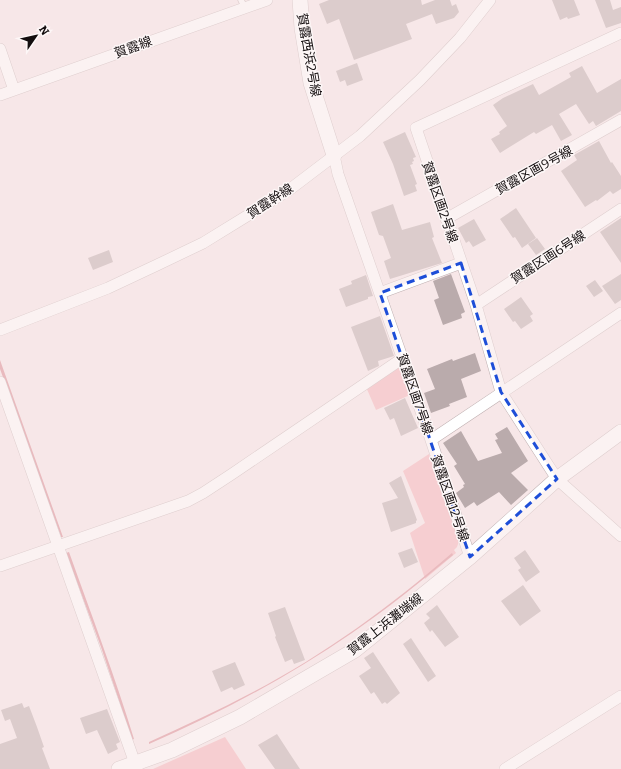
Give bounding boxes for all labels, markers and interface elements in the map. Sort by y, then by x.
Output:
street label: 賀露西浜2号線 [294,12,324,98]
north arrow [16,16,56,56]
text: N [36,24,52,38]
street label: 賀露線 [112,33,154,61]
street label: 賀露区画9号線 [493,143,575,197]
street label: 賀露区画2号線 [419,159,461,245]
street label: 賀露幹線 [244,181,296,221]
street label: 賀露区画6号線 [508,227,588,287]
street label: 賀露区画7号線 [394,352,436,436]
street label: 賀露区画12号線 [428,453,472,543]
street label: 賀露上浜灘端線 [345,590,425,658]

